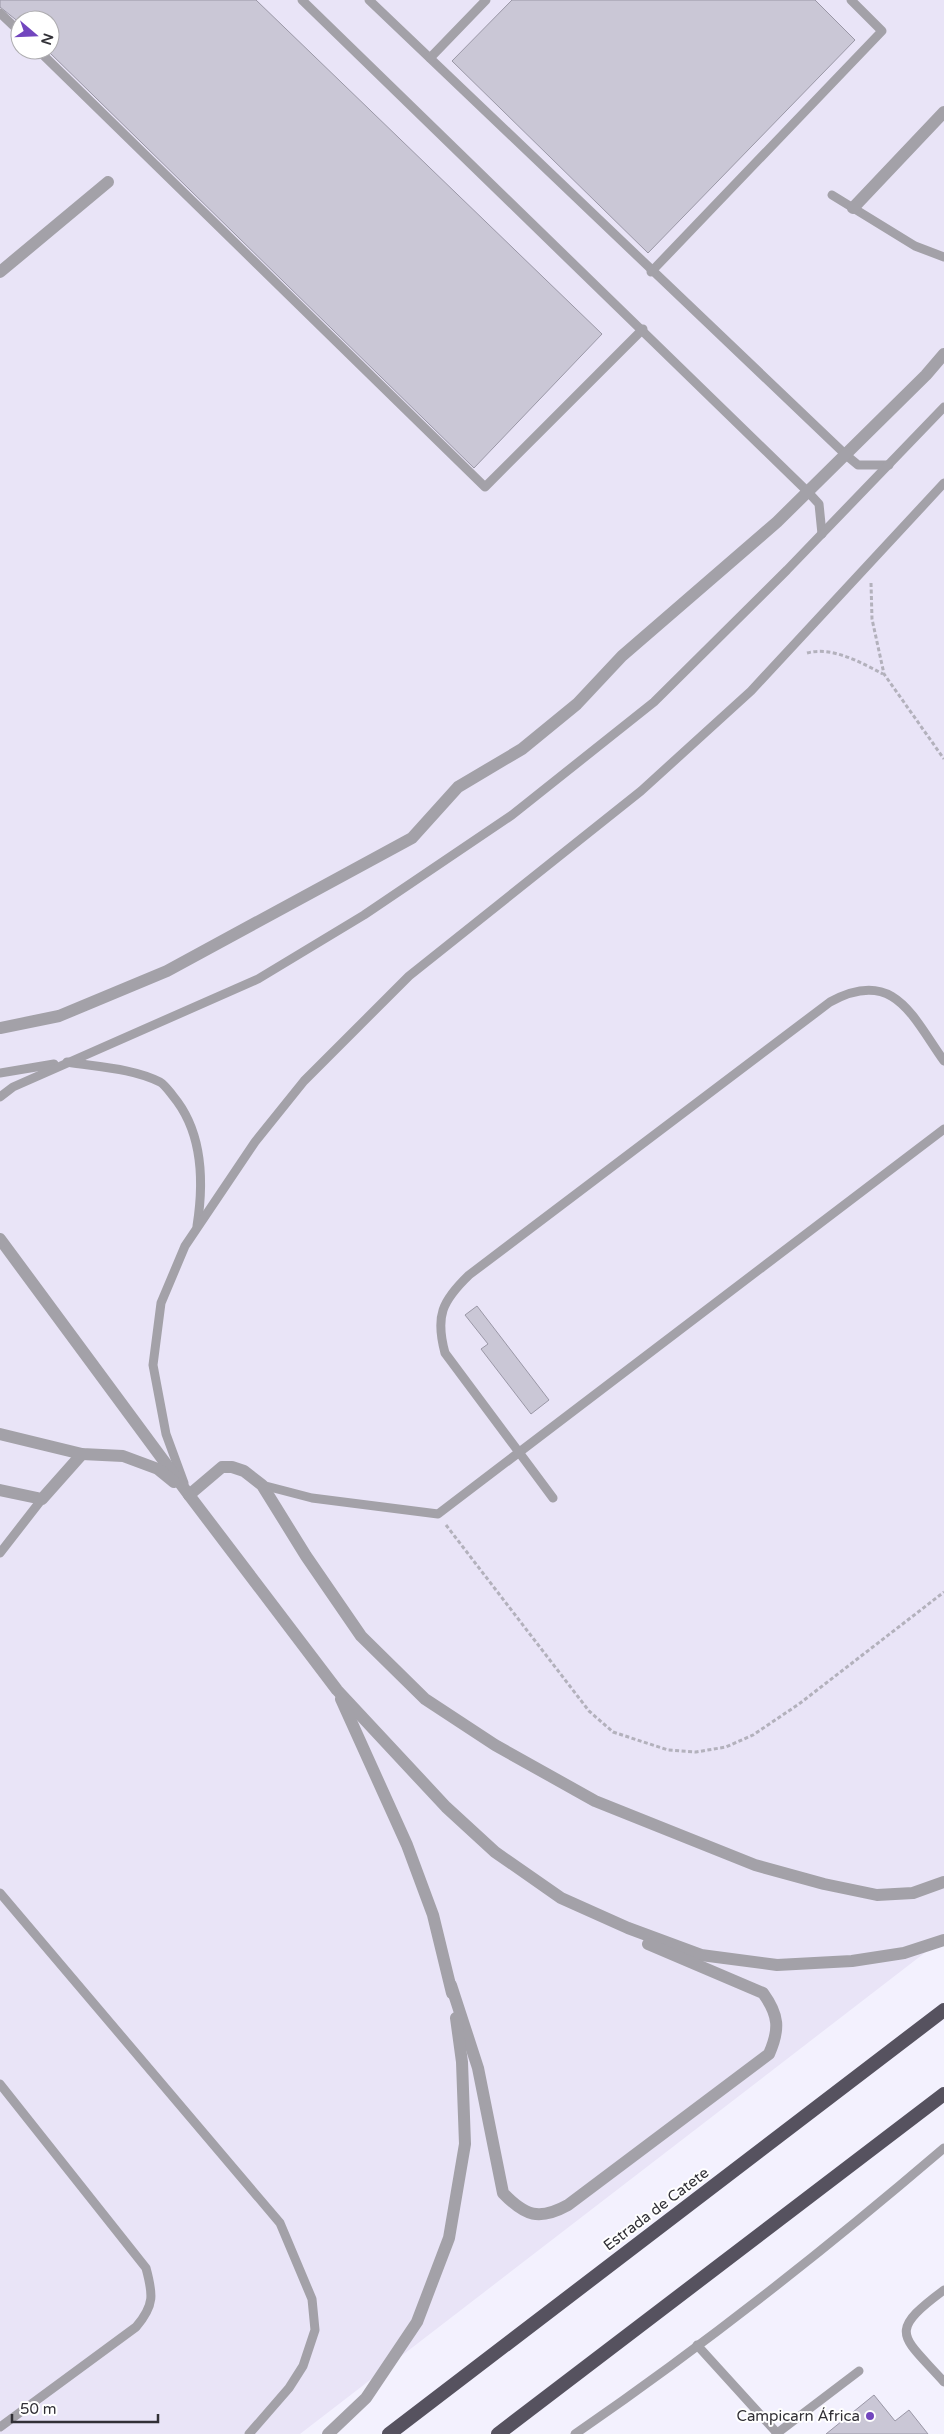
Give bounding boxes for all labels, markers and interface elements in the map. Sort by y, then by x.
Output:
north arrow [10,10,60,60]
text: N [37,31,57,47]
street label: Estrada de Catete [600,2164,712,2254]
scale bar [12,2392,159,2424]
text: 50 m [20,2400,57,2418]
place label: Campicarn África [736,2407,860,2425]
marker: Campicarn África [864,2410,876,2422]

